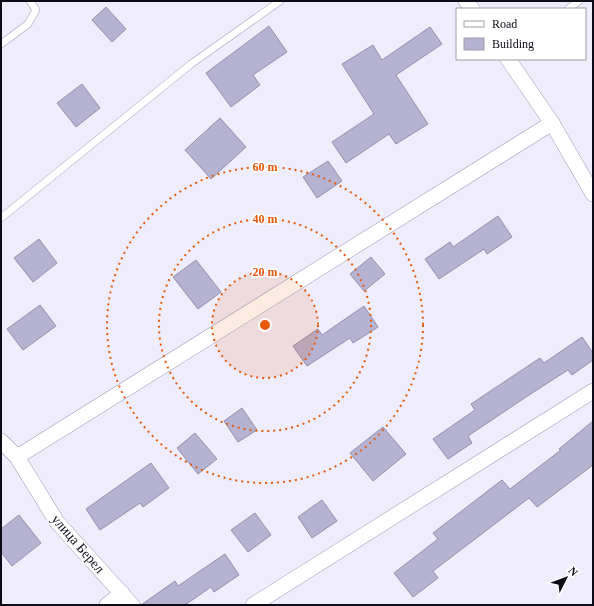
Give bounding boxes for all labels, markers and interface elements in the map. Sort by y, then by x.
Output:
legend [456,8,586,60]
text: Road [492,17,517,31]
text: Building [492,37,534,51]
text: 60 m [253,160,278,174]
text: 40 m [253,212,278,226]
text: 20 m [253,265,278,279]
centre of rings [258,318,272,332]
street label: улица Берел [49,512,107,576]
north arrow [546,558,586,598]
text: N [566,564,581,578]

